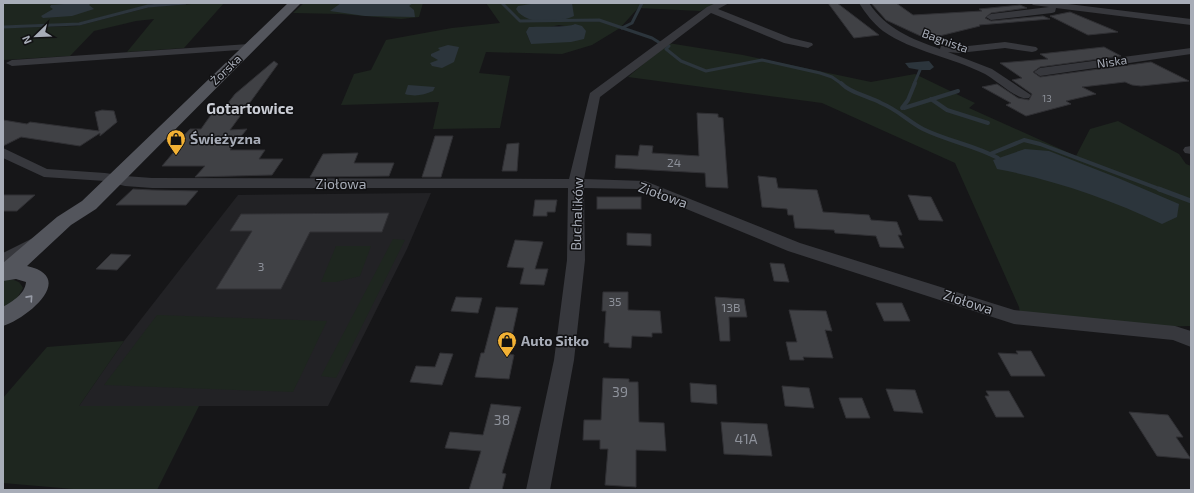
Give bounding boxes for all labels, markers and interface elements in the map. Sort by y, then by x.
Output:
north arrow [16,16,56,56]
street label: Bagnista [920,25,970,55]
text: N [19,34,34,46]
street label: Żorska [207,51,244,87]
street label: Niska [1096,52,1128,70]
house number: 13 [1042,92,1052,104]
district label: Gotartowice [206,99,294,117]
shop icon: Świeżyzna [165,128,187,156]
place label: Świeżyzna [190,130,261,147]
house number: 24 [667,155,681,169]
street label: Ziołowa [315,175,367,192]
street label: Buchalików [567,177,586,251]
street label: Ziołowa [636,178,690,211]
house number: 3 [258,259,264,273]
street label: Ziołowa [941,286,995,317]
house number: 35 [608,294,622,308]
one-way arrow [25,295,32,303]
house number: 13B [722,300,740,314]
shop icon: Auto Sitko [496,330,518,358]
place label: Auto Sitko [521,332,589,349]
house number: 39 [612,383,628,400]
house number: 38 [494,411,510,428]
house number: 41A [735,430,758,447]

